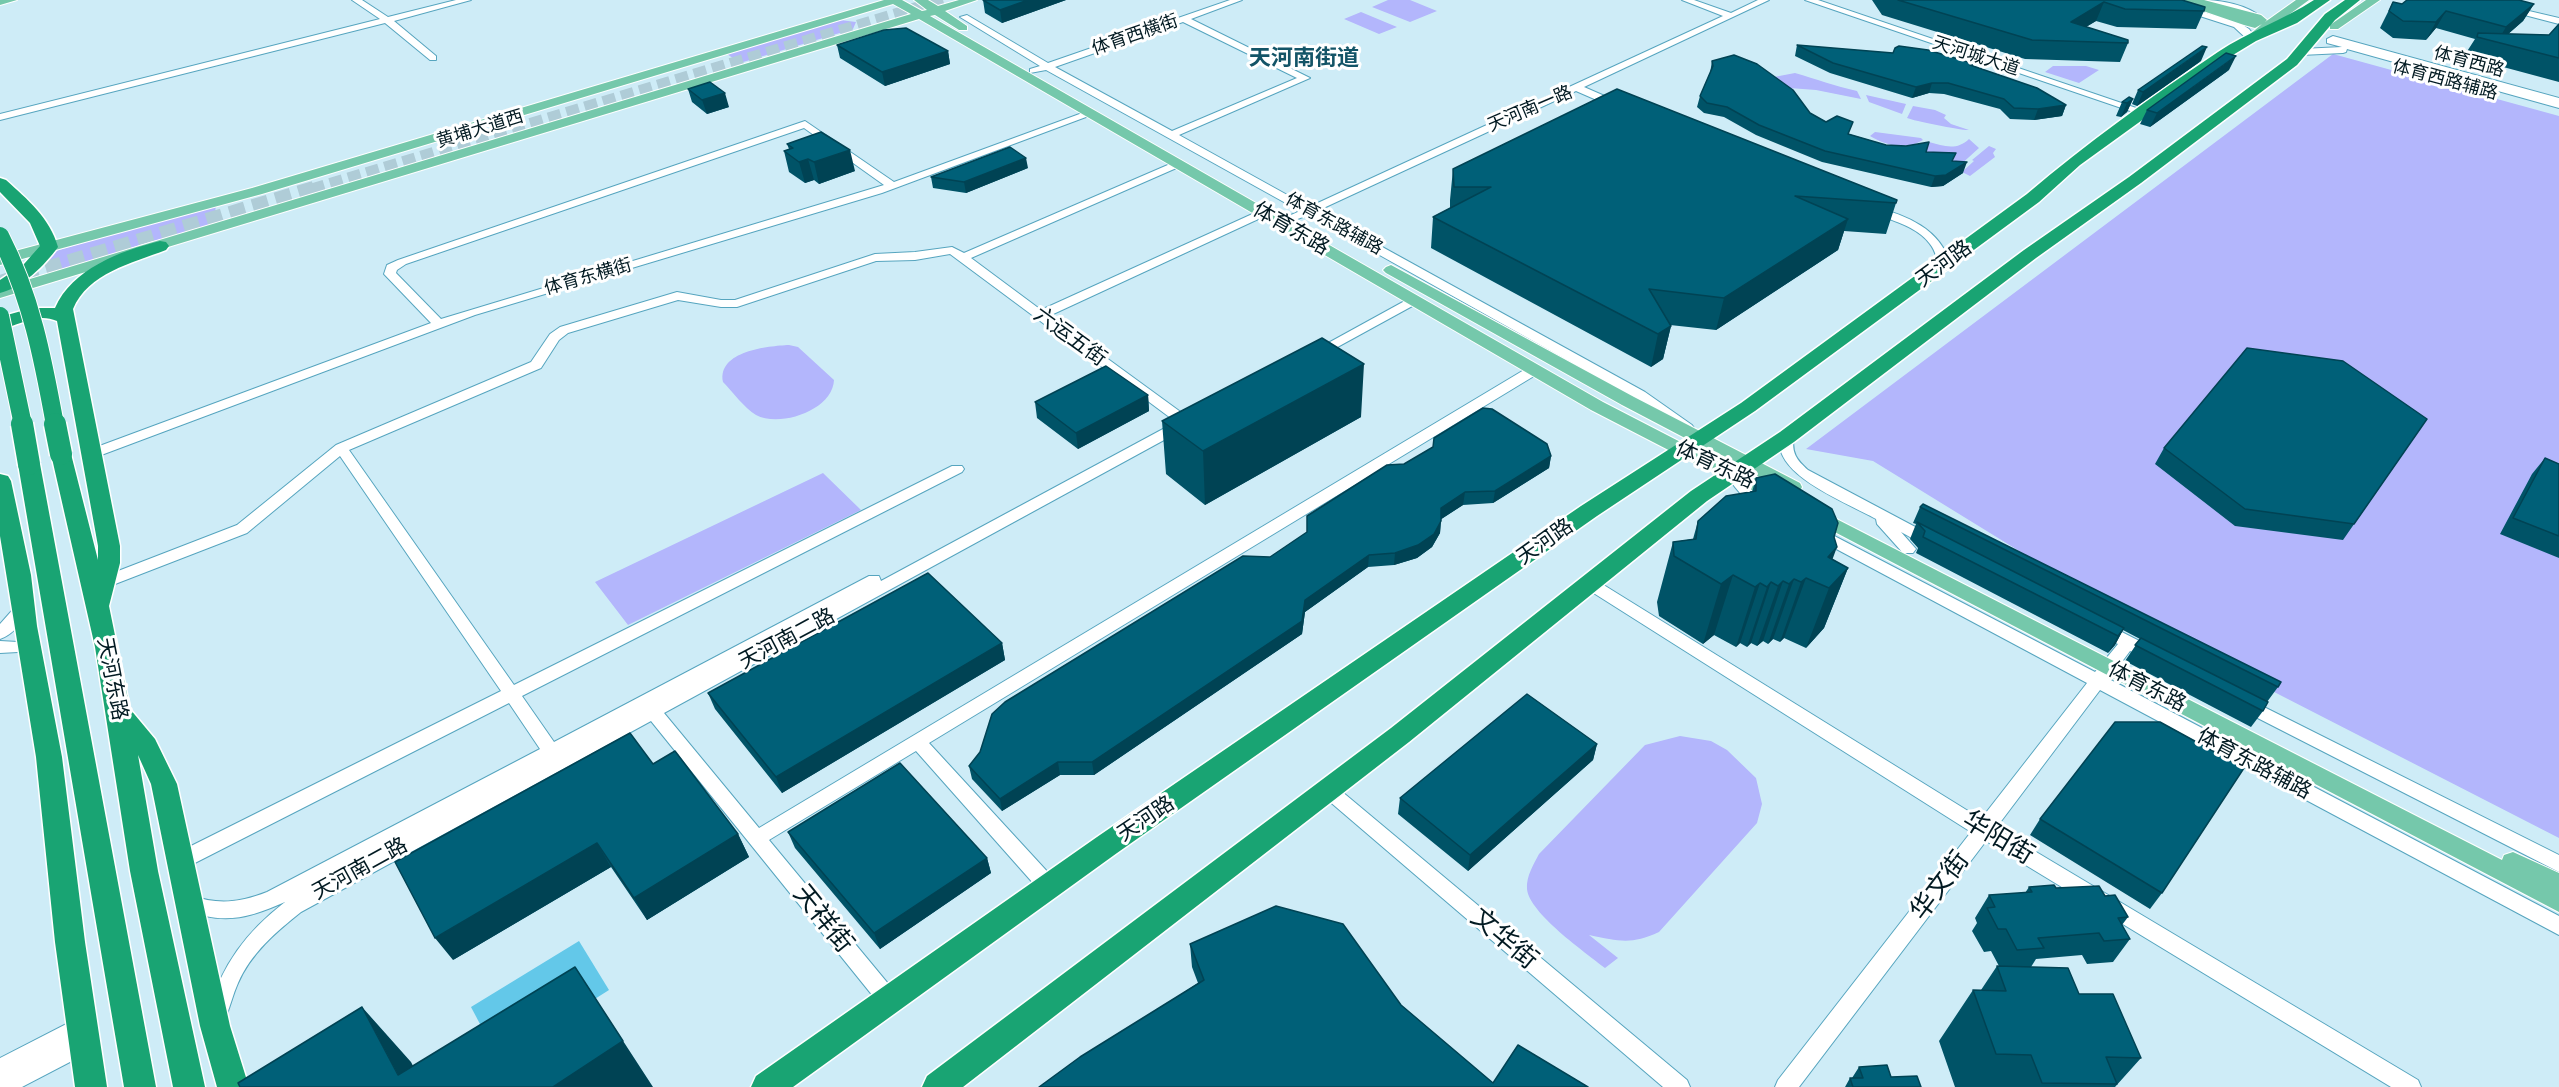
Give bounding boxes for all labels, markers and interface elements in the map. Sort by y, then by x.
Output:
street label: 体育西横街 [1089,10,1181,60]
street label: 天河城大道 [1930,32,2022,80]
street label: 体育西路 [2431,42,2507,82]
district label: 天河南街道 [1249,46,1359,72]
street label: 体育西路辅路 [2390,56,2500,104]
street label: 天河南一路 [1484,81,1576,137]
street label: 黄埔大道西 [434,106,526,152]
street label: 体育东路辅路 [1282,188,1386,260]
street label: 体育东路 [1248,197,1334,261]
street label: 天河路 [1911,235,1977,293]
street label: 体育东横街 [542,254,634,300]
street label: 六运五街 [1029,302,1111,372]
street label: 体育东路 [1672,436,1758,494]
street label: 天河路 [1512,514,1578,570]
street label: 天河南二路 [735,603,839,675]
street label: 天河东路 [92,635,132,723]
street label: 体育东路 [2104,657,2190,717]
street label: 体育东路辅路 [2192,723,2316,805]
street label: 天河路 [1113,791,1179,847]
street label: 华阳街 [1957,805,2039,871]
street label: 天河南二路 [308,833,412,905]
street label: 华文街 [1904,845,1976,927]
street label: 天祥街 [786,879,860,959]
street label: 文华街 [1464,902,1544,976]

